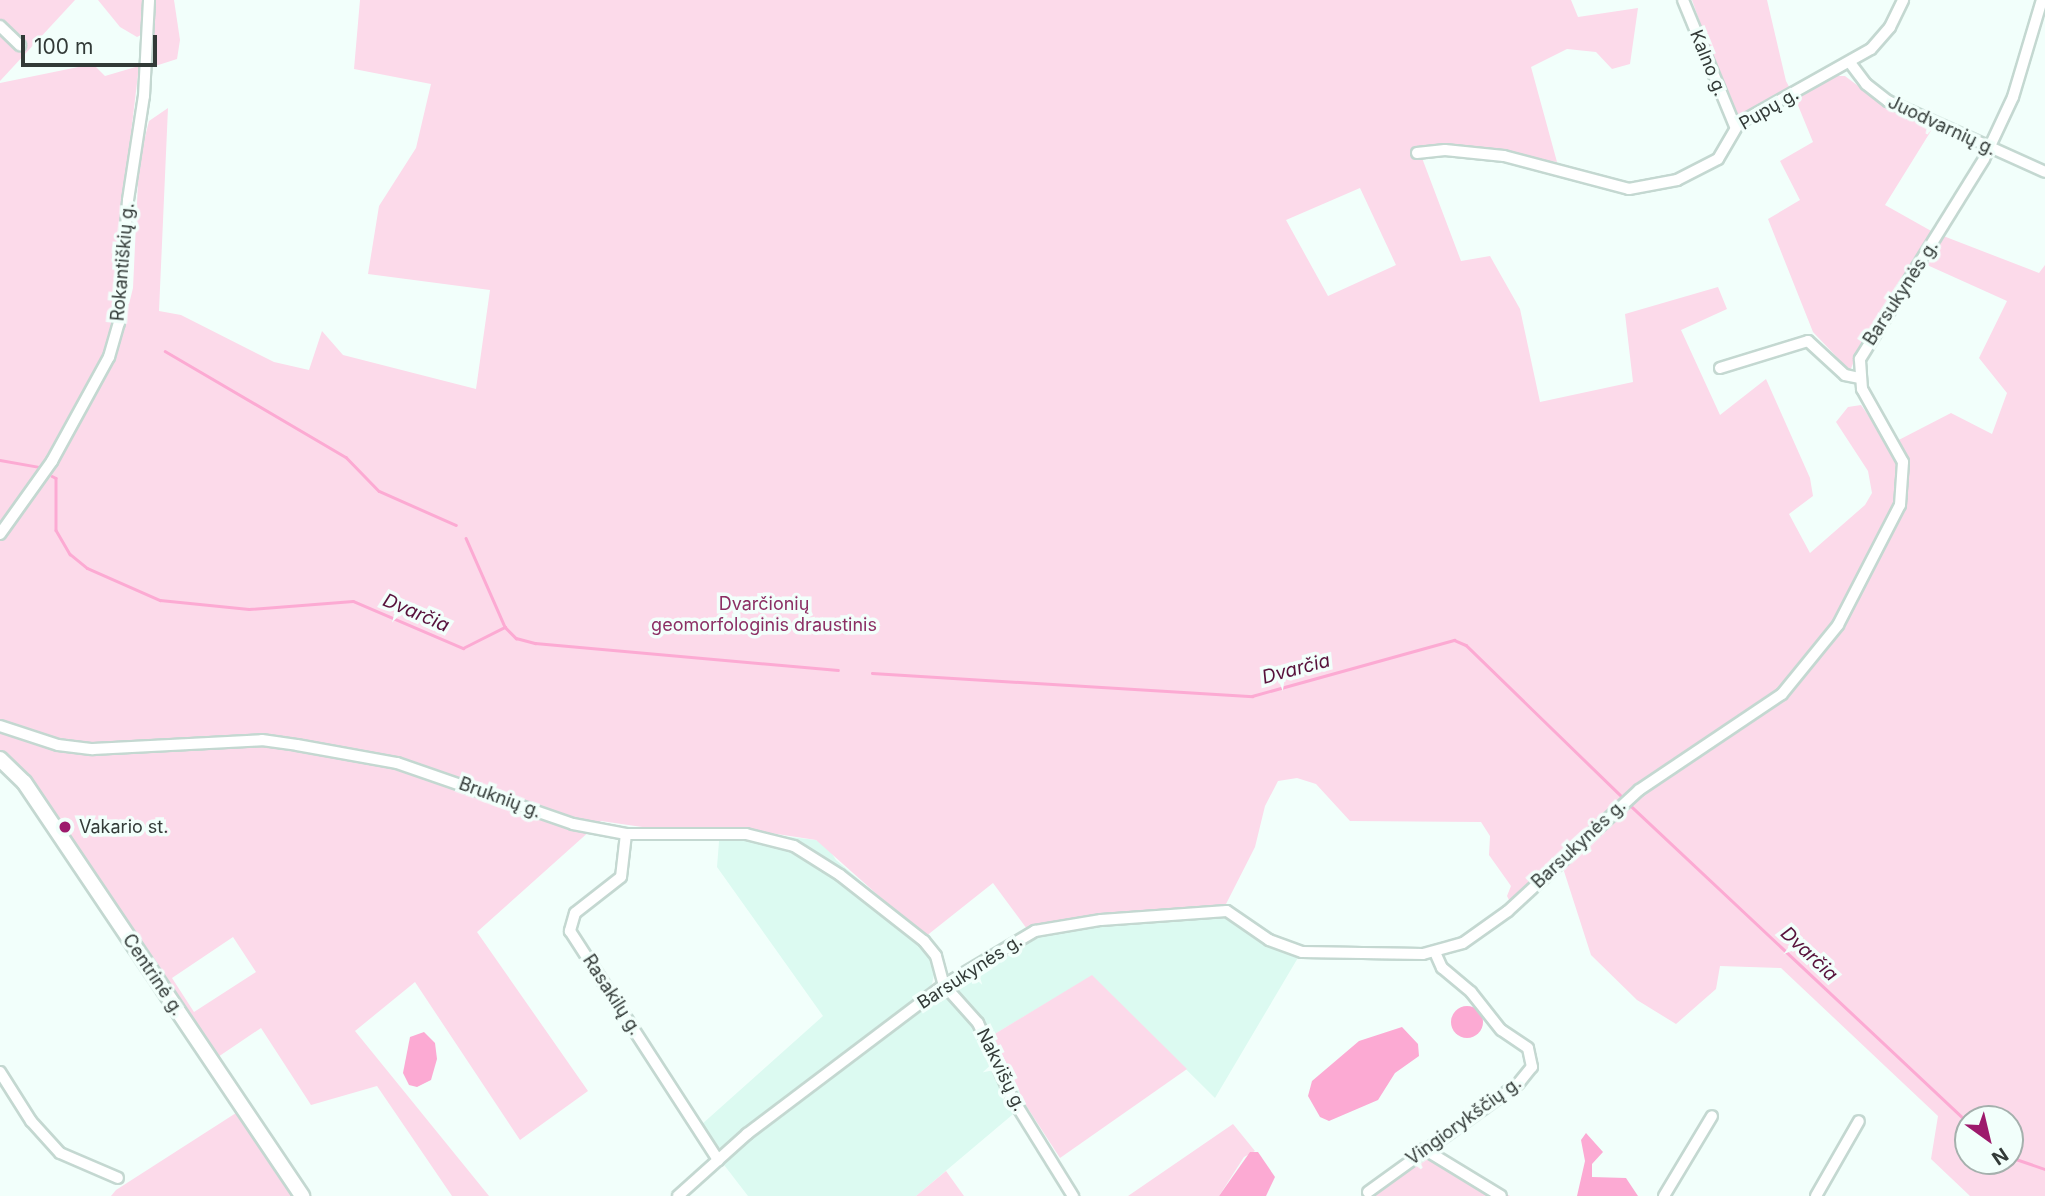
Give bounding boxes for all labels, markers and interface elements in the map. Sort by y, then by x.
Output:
scale bar [24,21,161,65]
street label: Kalno g. [1685,27,1731,99]
text: 100 m [34,34,93,59]
street label: Pupų g. [1735,83,1803,135]
street label: Juodvarnių g. [1884,92,2000,160]
street label: Rokantiškių g. [107,202,139,322]
street label: Barsukynės g. [1859,236,1943,350]
water label: Dvarčia [379,589,453,637]
park label: Dvarčionių geomorfologinis draustinis [651,594,877,636]
water label: Dvarčia [1259,649,1333,689]
street label: Bruknių g. [456,773,544,823]
street label: Barsukynės g. [1527,795,1631,893]
place label: Vakario st. [79,816,168,838]
marker: Vakario st. [57,819,73,835]
water label: Dvarčia [1776,922,1842,986]
street label: Centrinė g. [118,930,188,1020]
street label: Barsukynės g. [913,930,1027,1014]
street label: Rasakilų g. [578,951,646,1039]
street label: Nakvišų g. [972,1025,1030,1115]
street label: Vingiorykščių g. [1402,1072,1526,1170]
north arrow [1954,1105,2024,1175]
text: N [1987,1143,2012,1170]

